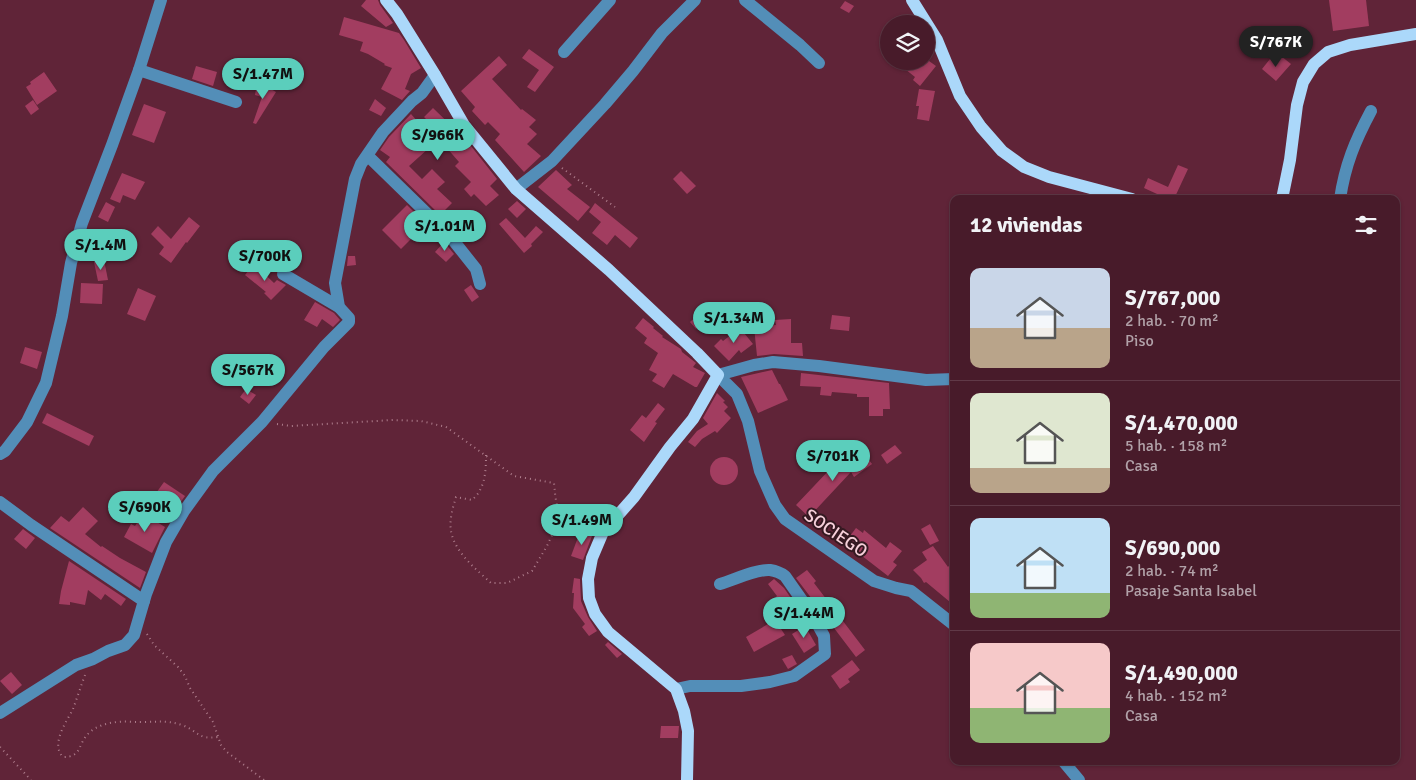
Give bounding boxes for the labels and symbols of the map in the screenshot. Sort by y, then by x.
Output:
pin: S/767K [1235,26,1317,68]
pin: S/1.47M [217,58,309,100]
pin: S/966K [397,119,479,161]
pin: S/1.01M [399,210,491,252]
pin: S/1.4M [60,228,142,271]
pin: S/700K [224,240,306,282]
pin: S/1.34M [688,302,780,344]
pin: S/567K [207,354,289,396]
pin: S/701K [792,440,874,482]
pin: S/690K [104,490,186,533]
pin: S/1.49M [536,504,628,546]
street label: SOCIEGO [800,504,872,562]
pin: S/1.44M [758,596,850,639]

